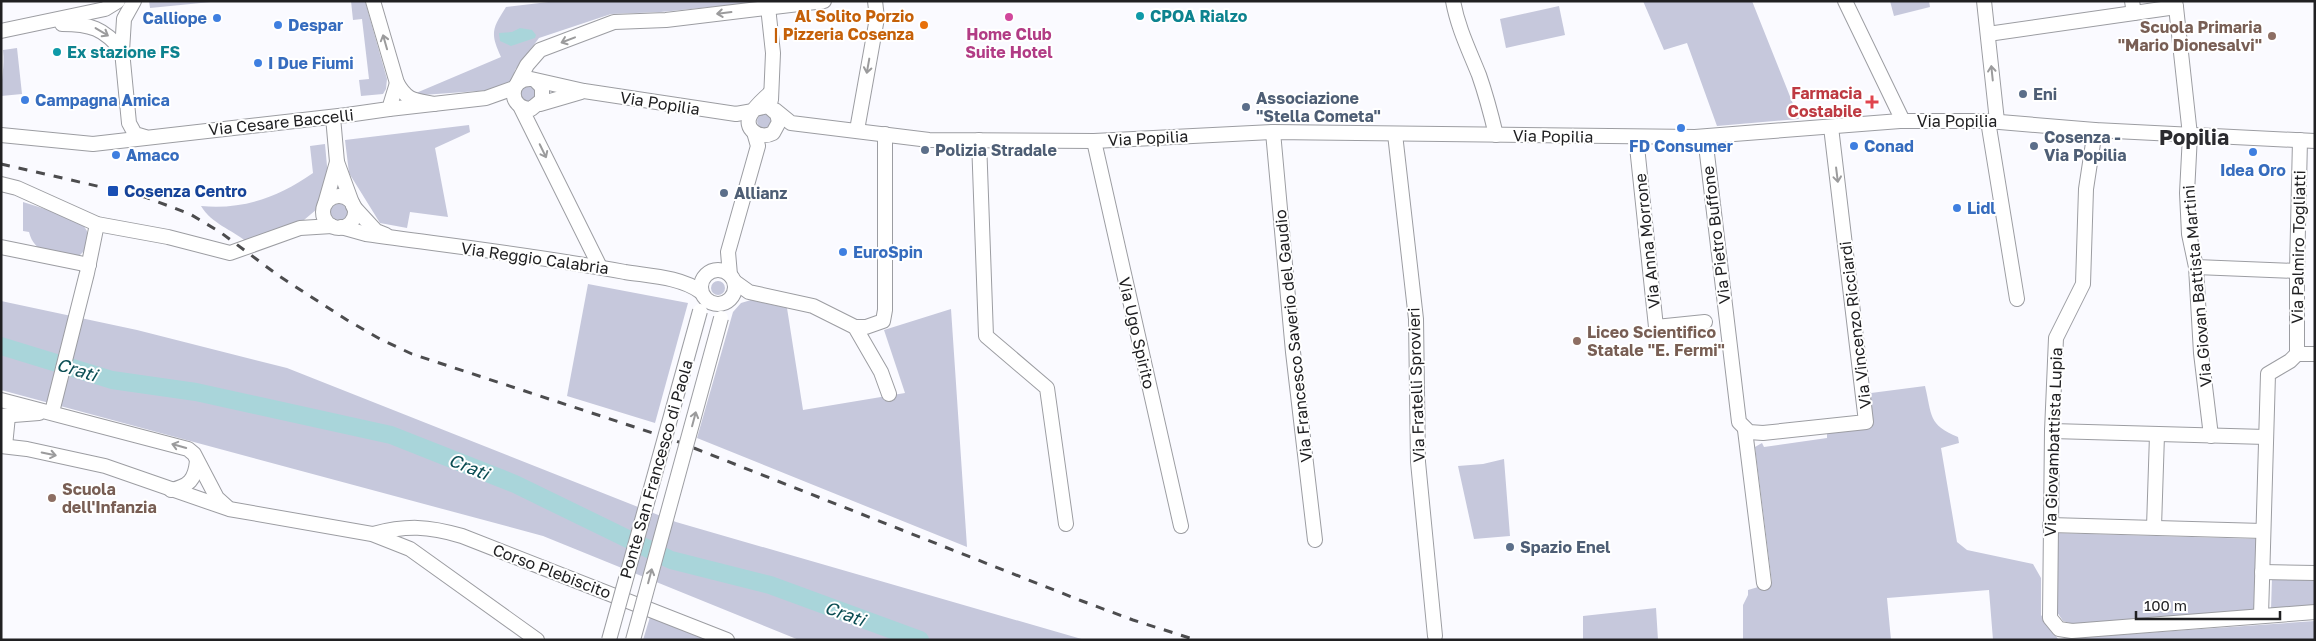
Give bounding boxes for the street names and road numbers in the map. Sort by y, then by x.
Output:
street label: Via Popilia [619,87,701,119]
street label: Via Cesare Baccelli [207,104,355,140]
street label: Via Popilia [1917,111,1997,131]
street label: Via Popilia [1513,125,1593,147]
street label: Via Popilia [1107,126,1189,150]
street label: Via Pietro Buffone [1698,165,1734,305]
street label: Via Palmiro Togliatti [2287,170,2309,324]
street label: Via Anna Morrone [1630,172,1664,310]
street label: Via Giovan Battista Martini [2178,184,2216,388]
street label: Via Francesco Saverio del Gaudio [1270,208,1316,464]
street label: Via Reggio Calabria [460,238,610,278]
street label: Via Vincenzo Ricciardi [1835,240,1875,410]
street label: Via Ugo Spirito [1114,275,1160,391]
street label: Via Fratelli Sprovieri [1403,307,1429,463]
street label: Via Giovambattista Lupia [2040,347,2066,537]
street label: Ponte San Francesco di Paola [615,357,697,581]
street label: Corso Plebiscito [490,539,614,603]

